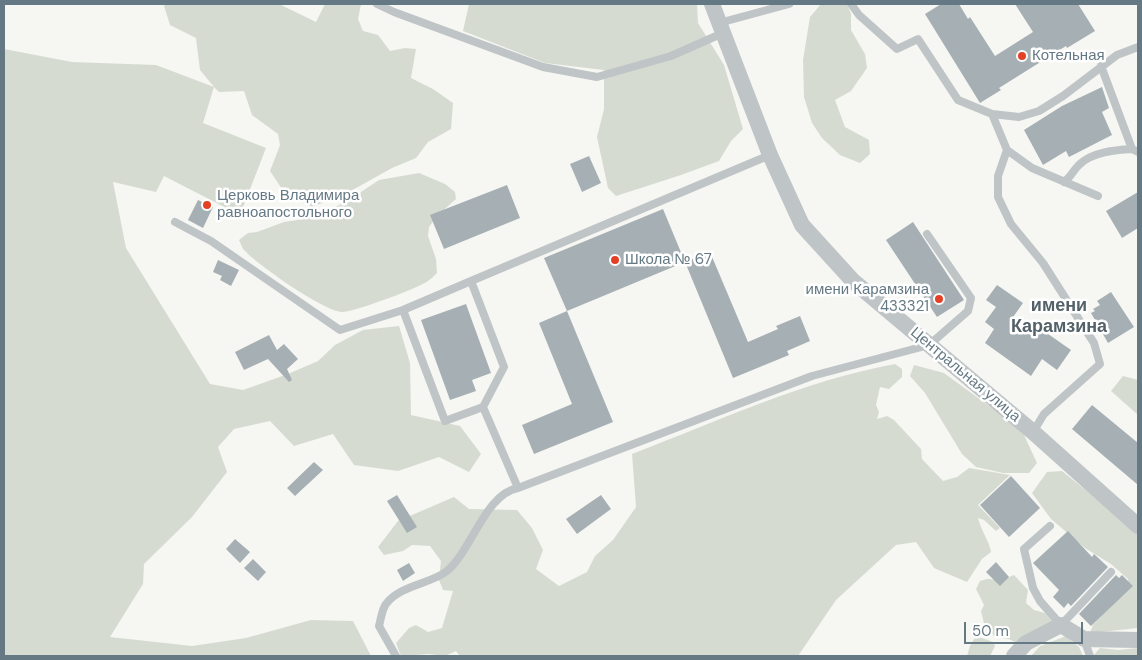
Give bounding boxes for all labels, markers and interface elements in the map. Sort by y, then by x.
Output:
place label: Котельная [1032,47,1105,65]
marker: Котельная [1016,50,1028,62]
place label: Церковь Владимира равноапостольного [217,187,359,222]
marker: Церковь Владимира равноапостольного [201,199,213,211]
place label: Школа № 67 [625,251,712,269]
marker: Школа № 67 [609,254,621,266]
place label: имени Карамзина 433321 [806,281,929,316]
marker: имени Карамзина 433321 [933,293,945,305]
district label: имени Карамзина [1011,295,1107,338]
street label: Центральная улица [906,324,1024,426]
scale bar [967,612,1086,644]
text: 50 m [972,621,1009,641]

